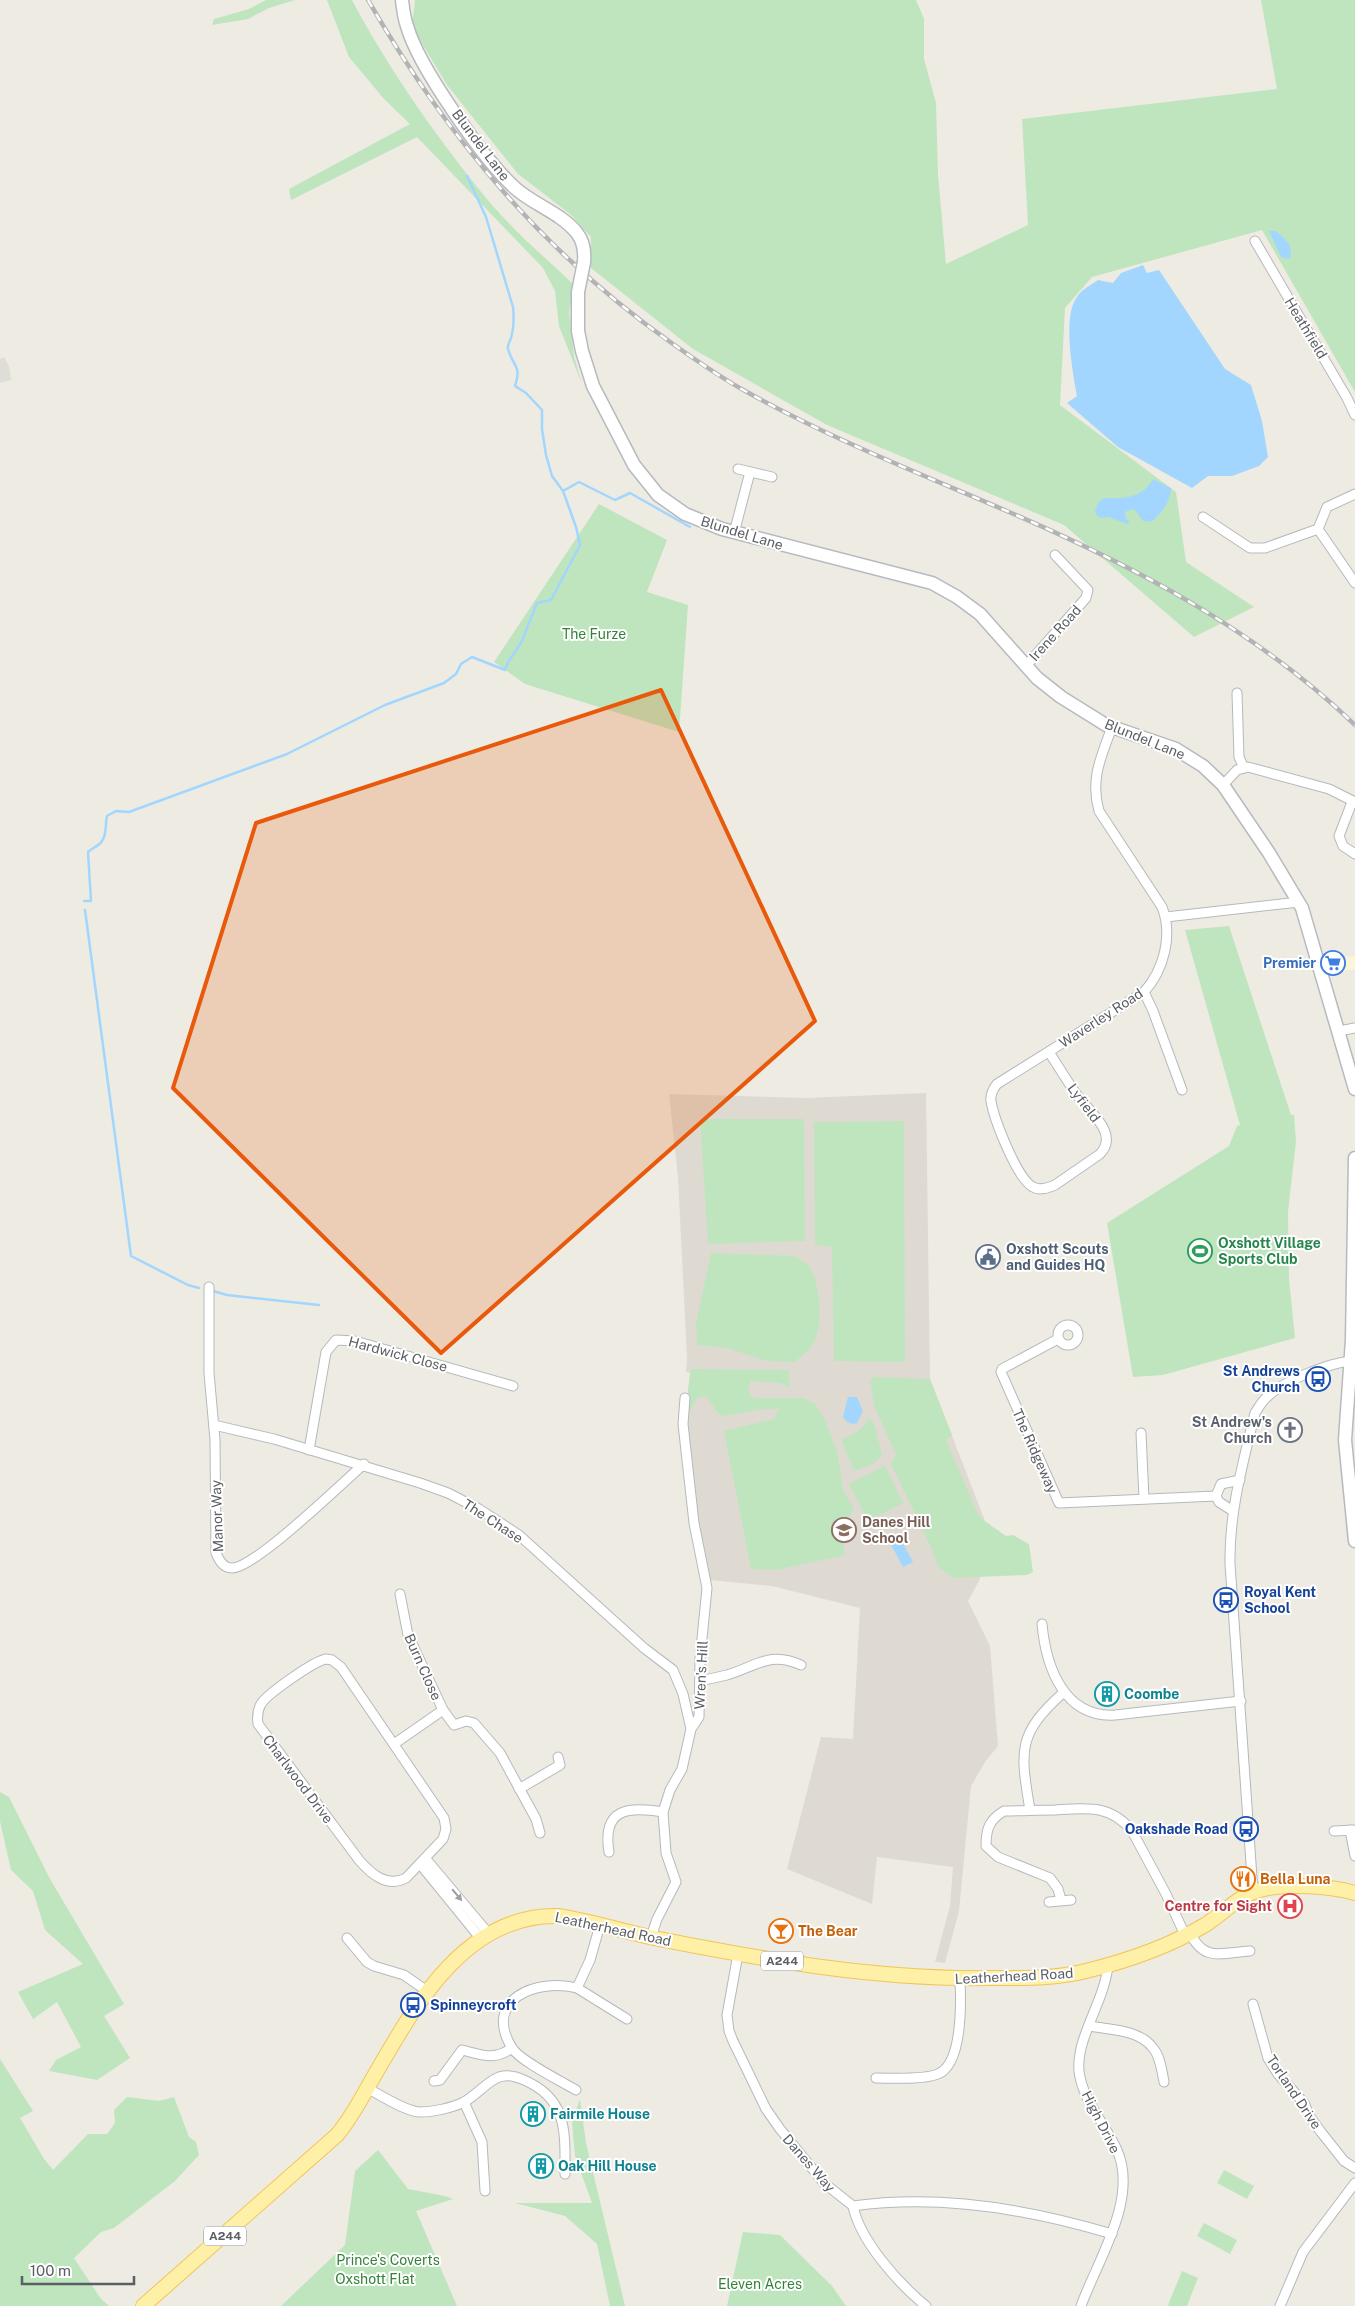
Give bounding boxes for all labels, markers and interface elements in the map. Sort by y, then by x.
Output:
street label: Blundel Lane [449,106,513,184]
street label: Heathfield [1282,295,1330,361]
street label: Blundel Lane [699,513,785,553]
street label: Irene Road [1026,602,1084,664]
park label: The Furze [562,626,626,642]
street label: Blundel Lane [1102,716,1188,762]
supermarket icon: Premier [1320,950,1346,976]
place label: Premier [1263,955,1316,971]
street label: Waverley Road [1056,985,1146,1051]
street label: Lyfield [1064,1081,1104,1125]
place label: Oxshott Village Sports Club [1218,1235,1321,1267]
sports icon: Oxshott Village Sports Club [1187,1238,1213,1264]
place label: Oxshott Scouts and Guides HQ [1006,1241,1109,1273]
public building icon: Oxshott Scouts and Guides HQ [975,1244,1001,1270]
street label: Hardwick Close [347,1333,449,1375]
place label: St Andrews Church [1223,1363,1300,1395]
bus stop icon: St Andrews Church [1305,1366,1331,1392]
street label: The Ridgeway [1009,1406,1061,1496]
place label: St Andrew's Church [1192,1414,1272,1446]
church icon: St Andrew's Church [1277,1417,1303,1443]
street label: Manor Way [208,1479,226,1552]
street label: The Chase [460,1496,526,1546]
place label: Danes Hill School [862,1514,931,1546]
school or university icon: Danes Hill School [831,1517,857,1543]
place label: Royal Kent School [1244,1584,1316,1616]
bus stop icon: Royal Kent School [1213,1587,1239,1613]
street label: Burn Close [401,1631,445,1703]
street label: Wren's Hill [691,1640,711,1710]
building icon: Coombe [1094,1681,1120,1707]
place label: Coombe [1124,1686,1179,1702]
street label: Charlwood Drive [259,1732,337,1826]
bus stop icon: Oakshade Road [1233,1816,1259,1842]
place label: Oakshade Road [1125,1821,1228,1837]
restaurant icon: Bella Luna [1230,1866,1256,1892]
place label: Bella Luna [1260,1871,1331,1887]
one-way arrow [451,1888,462,1901]
hospital icon: Centre for Sight [1277,1893,1303,1919]
place label: Centre for Sight [1164,1898,1272,1914]
street label: Leatherhead Road [553,1909,673,1949]
bar icon: The Bear [768,1918,794,1944]
place label: The Bear [798,1923,858,1939]
road number: A244 [761,1952,803,1970]
street label: Leatherhead Road [954,1965,1074,1987]
bus stop icon: Spinneycroft [400,1992,426,2018]
place label: Spinneycroft [430,1997,517,2013]
street label: Torland Drive [1263,2052,1325,2132]
street label: High Drive [1078,2088,1124,2156]
building icon: Fairmile House [520,2101,546,2127]
place label: Fairmile House [550,2106,650,2122]
street label: Danes Way [780,2131,839,2196]
building icon: Oak Hill House [528,2153,554,2179]
place label: Oak Hill House [558,2158,657,2174]
road number: A244 [204,2226,246,2246]
park label: Prince's Coverts [336,2252,440,2268]
scale bar [22,2254,135,2286]
text: 100 m [30,2262,71,2279]
park label: Oxshott Flat [335,2271,415,2287]
park label: Eleven Acres [718,2276,802,2292]

